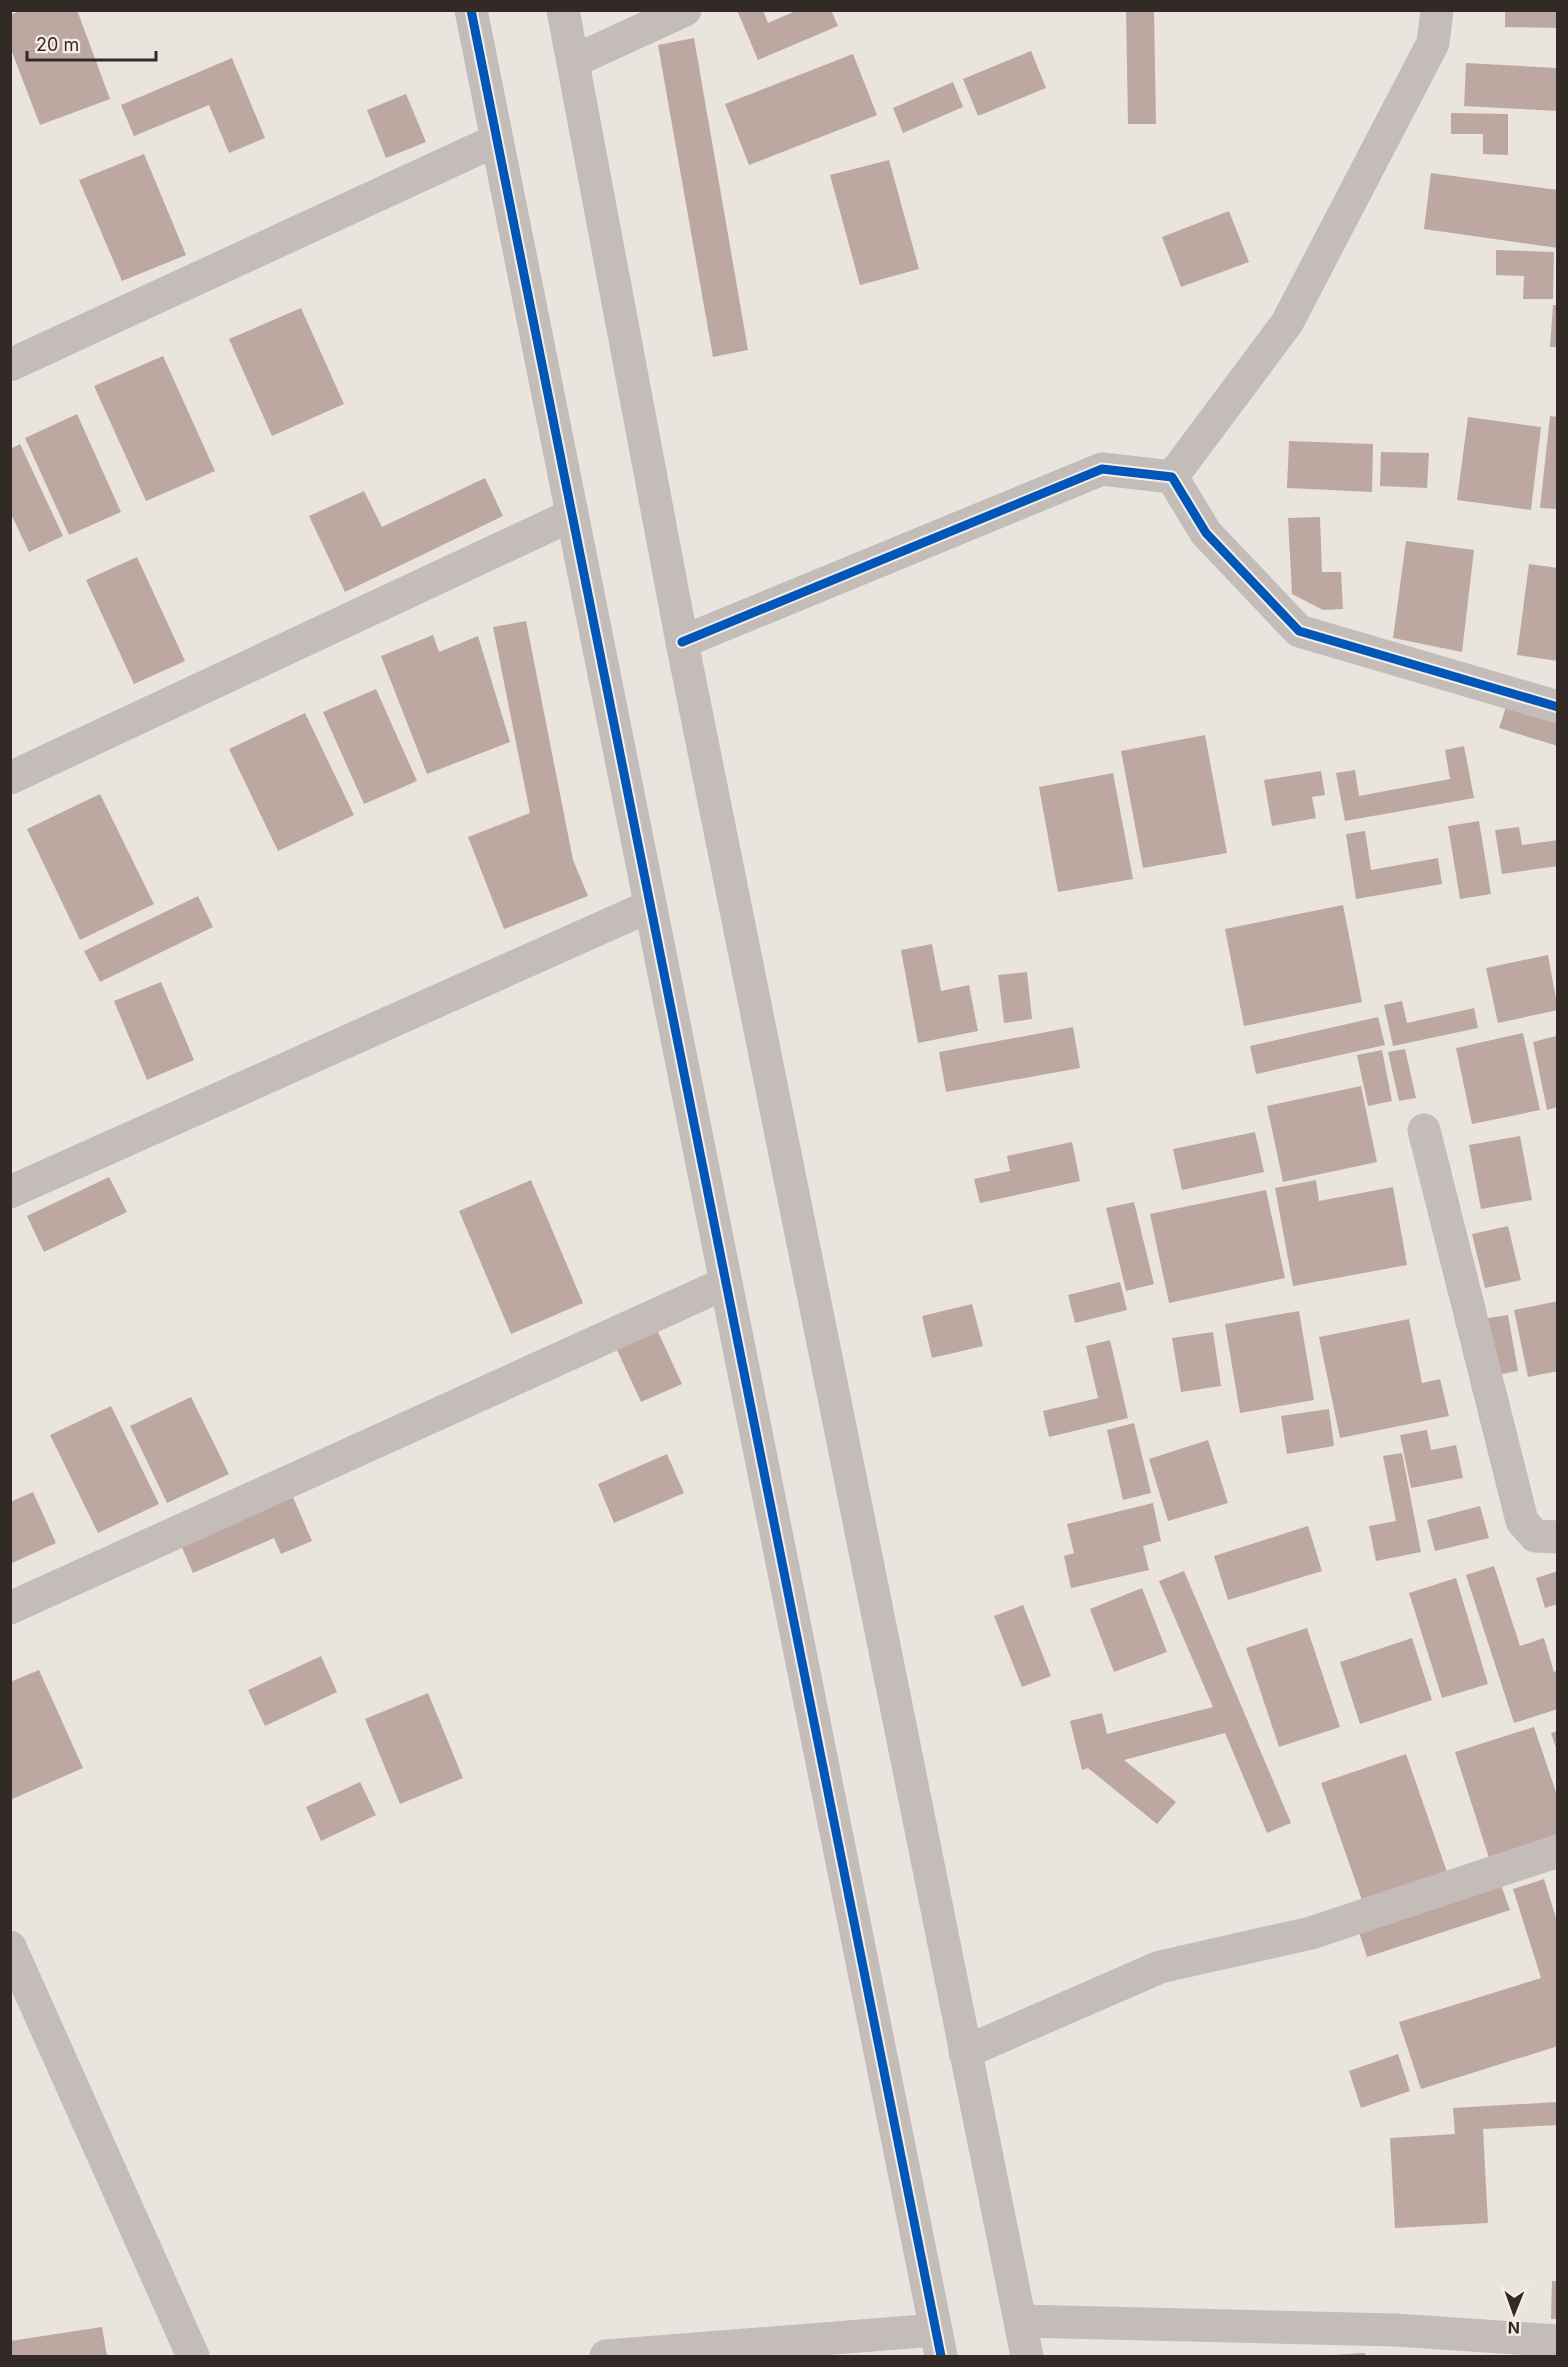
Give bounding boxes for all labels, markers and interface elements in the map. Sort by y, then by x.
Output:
scale bar [27,24,156,62]
text: 20 m [36,34,79,55]
north arrow [1484,2283,1544,2343]
text: N [1507,2318,1520,2338]

